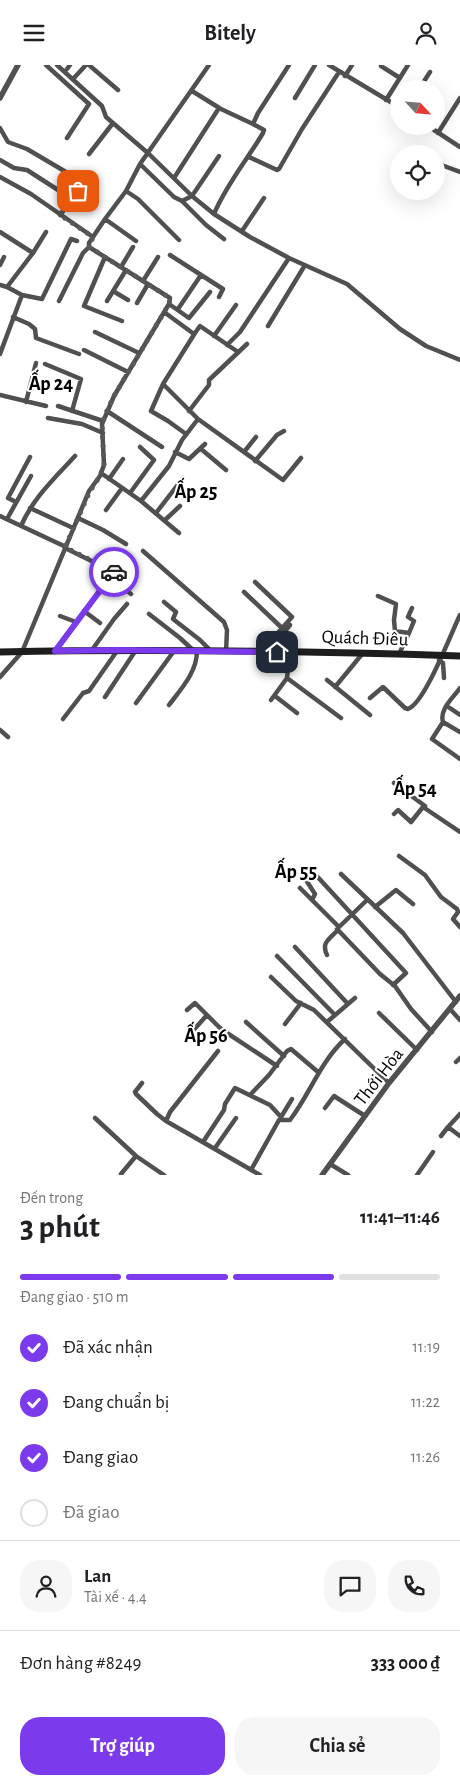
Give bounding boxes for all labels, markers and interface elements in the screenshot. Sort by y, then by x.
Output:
icon: menu [20,19,48,47]
icon: person [412,19,440,47]
text: Bitely [204,22,256,44]
north arrow [390,80,445,135]
map controls [390,80,445,200]
button: locate [390,145,445,200]
pin [57,170,99,212]
icon: bag [64,177,92,205]
district label: Ấp 24 [29,369,73,394]
district label: Ấp 25 [174,477,218,502]
courier [89,547,139,597]
icon: car [100,558,128,586]
street label: Quách Điêu [321,627,409,650]
pin [256,631,298,673]
icon: home [263,638,291,666]
district label: Ấp 54 [393,774,437,799]
district label: Ấp 55 [275,857,317,882]
district label: Ấp 56 [184,1021,228,1046]
street label: Thới Hòa [351,1044,408,1109]
text: Đến trong [20,1190,83,1206]
text: 11:41–11:46 [360,1208,440,1227]
text: 3 phút [20,1211,100,1243]
text: Đang giao · 510 m [20,1289,129,1305]
icon: check [20,1334,48,1362]
text: Đã xác nhận [63,1338,153,1357]
text: 11:19 [412,1339,440,1355]
icon: check [20,1389,48,1417]
text: Đang chuẩn bị [63,1393,169,1412]
text: 11:22 [411,1394,440,1410]
icon: check [20,1444,48,1472]
text: Đang giao [63,1448,138,1467]
text: 11:26 [411,1449,440,1465]
text: Đã giao [63,1503,120,1522]
button: person [20,1560,72,1612]
button: chat [324,1560,376,1612]
button: phone [388,1560,440,1612]
text: Lan [84,1567,111,1586]
text: Tài xế · 4.4 [84,1589,147,1605]
text: Đơn hàng #8249 [20,1654,142,1673]
text: 333 000 ₫ [371,1654,440,1673]
button: Trợ giúp [20,1717,225,1775]
button: Chia sẻ [235,1717,440,1775]

